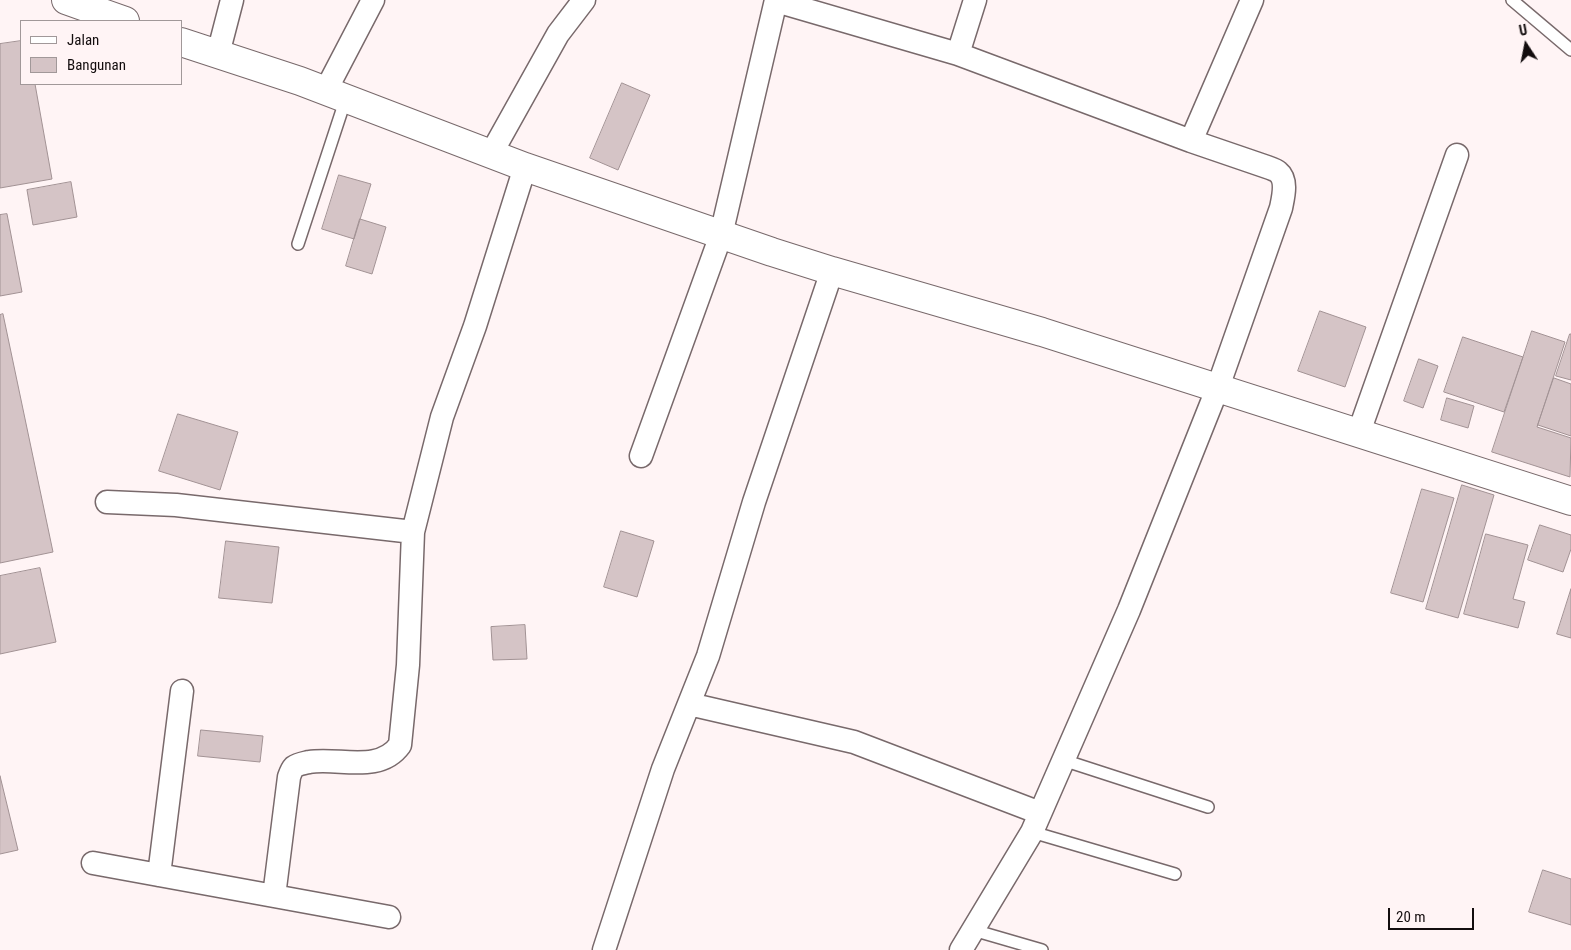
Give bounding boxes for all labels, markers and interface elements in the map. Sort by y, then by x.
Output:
legend [20,20,182,85]
north arrow [1501,20,1551,70]
text: U [1518,22,1529,39]
text: Jalan [67,31,99,49]
text: Bangunan [67,56,126,74]
scale bar [1391,898,1477,930]
text: 20 m [1396,908,1426,926]

